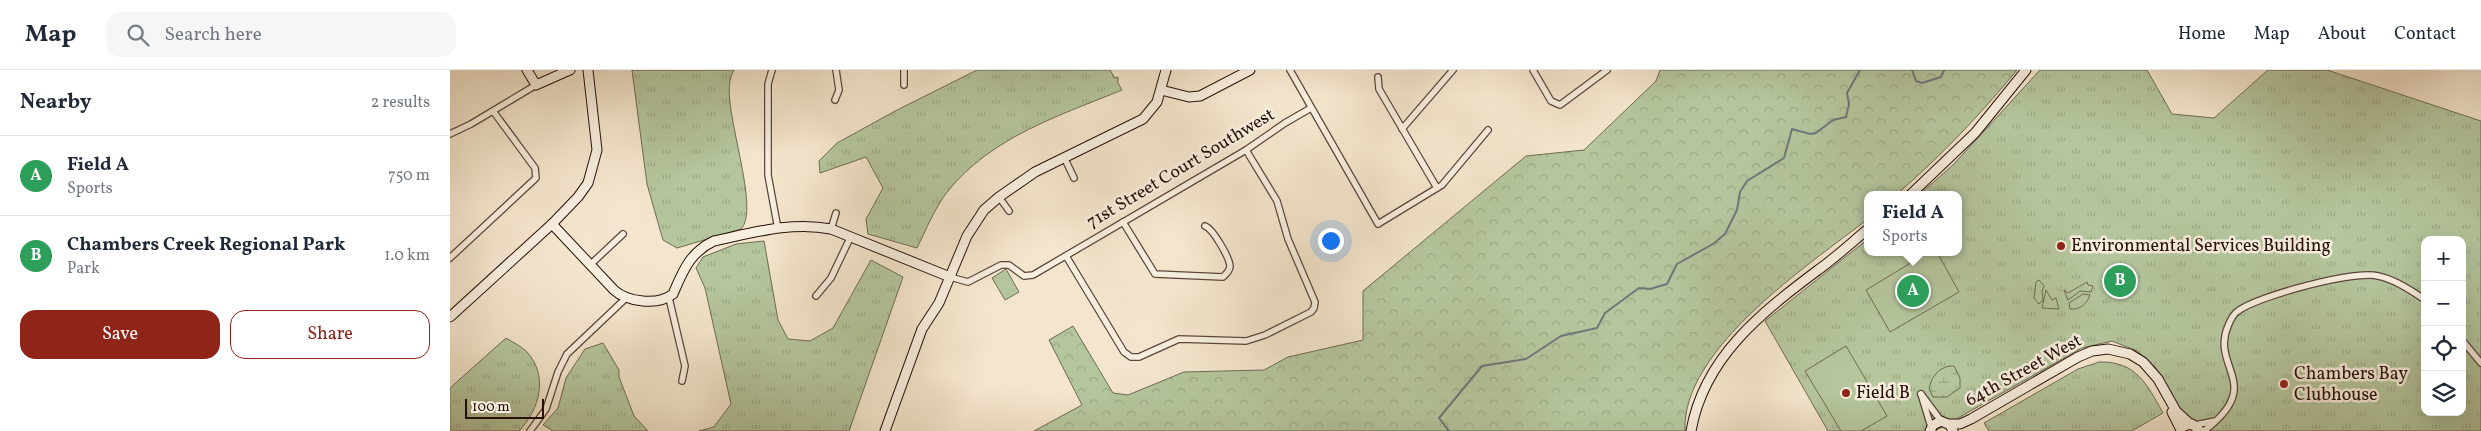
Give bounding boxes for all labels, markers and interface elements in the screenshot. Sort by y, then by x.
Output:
search box [106,12,456,57]
text: Map [25,18,76,52]
icon: search [124,21,152,49]
text: Search here [164,22,262,48]
text: Home [2178,22,2226,47]
text: Map [2254,22,2290,47]
text: About [2318,22,2366,47]
text: Contact [2394,22,2456,47]
text: Nearby [20,88,91,117]
text: 2 results [371,92,430,114]
street label: 71st Street Court Southwest [1082,103,1280,235]
text: Field A [67,152,129,178]
text: A [30,165,42,187]
text: 750 m [388,165,430,187]
text: Sports [67,178,113,200]
popup [1864,191,1962,256]
text: Field A [1882,200,1944,226]
text: Sports [1882,226,1928,248]
your location [1318,228,1344,254]
text: Chambers Creek Regional Park [67,232,346,258]
place label: Environmental Services Building [2071,234,2331,259]
map controls [2421,236,2466,416]
button: + [2421,236,2466,281]
marker: Environmental Services Building [2055,240,2067,252]
text: B [31,245,41,267]
text: 1.0 km [384,245,430,267]
text: Park [67,258,100,280]
pin: B [2104,262,2136,300]
pin: A [1897,272,1929,310]
button: − [2421,281,2466,326]
button: Save [20,310,220,359]
button: Share [230,310,430,359]
button: locate [2421,326,2466,371]
street label: 64th Street West [1961,329,2087,413]
place label: Chambers Bay Clubhouse [2294,362,2408,408]
button: layers [2421,371,2466,416]
marker: Chambers Bay Clubhouse [2278,378,2290,390]
place label: Field B [1856,381,1910,406]
marker: Field B [1840,387,1852,399]
scale bar [465,396,544,419]
text: 100 m [472,398,510,417]

